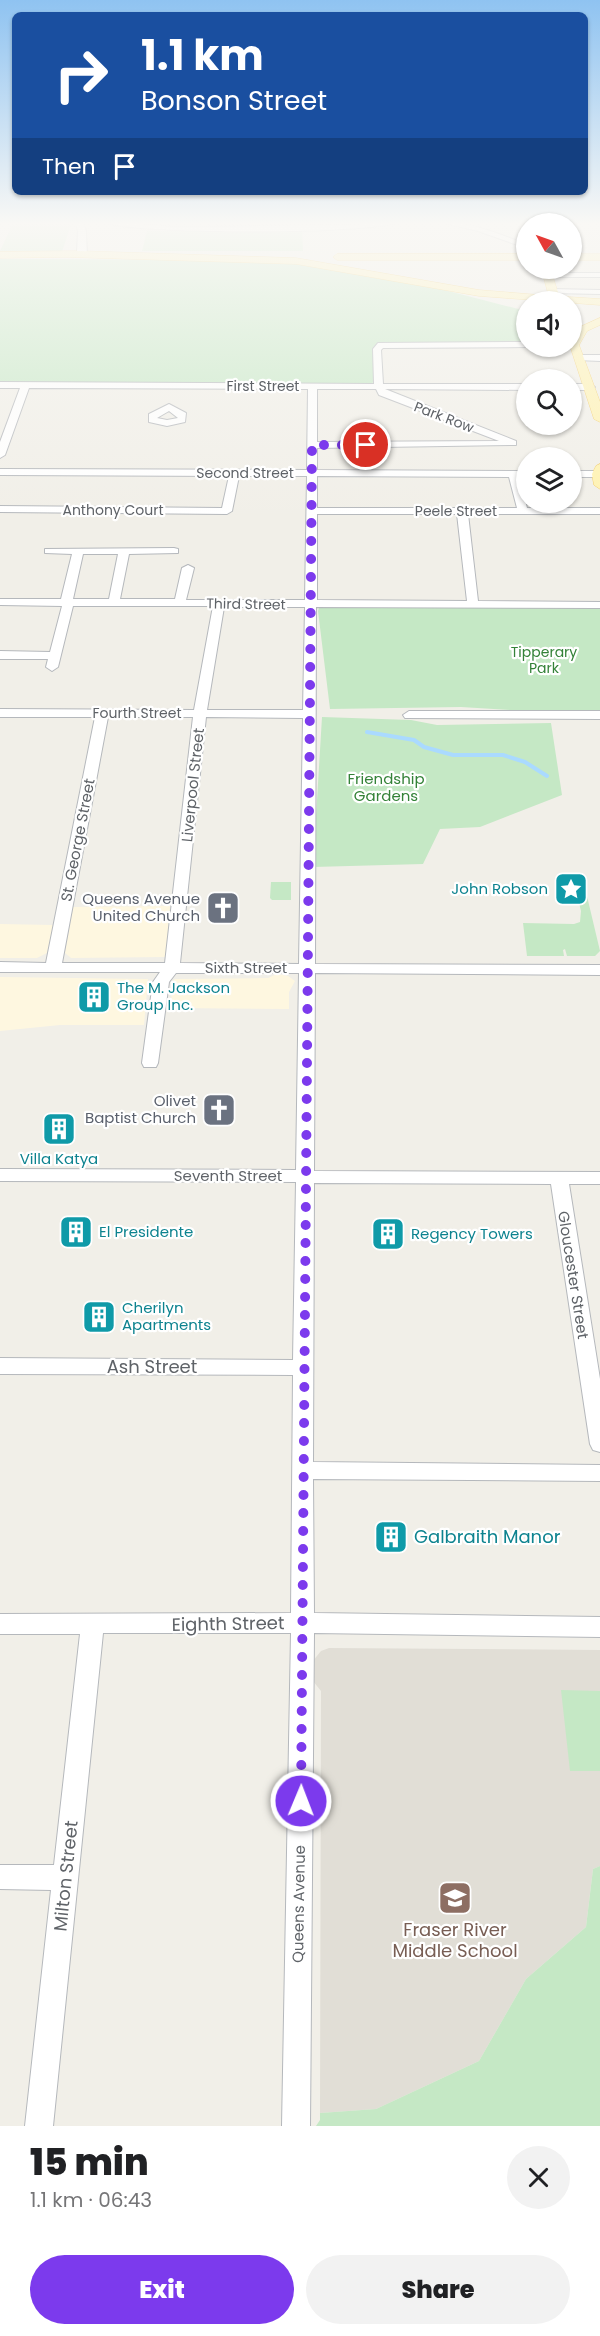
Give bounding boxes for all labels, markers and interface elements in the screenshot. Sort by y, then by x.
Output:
text: 1.1 km [141,26,264,85]
icon: right [42,36,120,114]
text: Bonson Street [141,82,327,119]
icon: arrive [108,150,141,183]
text: Then [42,151,96,182]
north arrow [516,213,582,279]
map controls [516,213,582,513]
button: sound [516,291,582,357]
button: search [516,369,582,435]
street label: First Street [227,376,299,396]
street label: Park Row [411,396,477,438]
pin [340,419,391,470]
icon: arrive [349,428,382,461]
button: layers [516,447,582,513]
street label: Second Street [196,463,294,483]
street label: Anthony Court [62,500,164,520]
street label: Peele Street [415,501,497,521]
street label: Third Street [206,593,286,615]
park label: Tipperary Park [511,642,577,678]
street label: Fourth Street [93,703,181,723]
street label: Liverpool Street [176,727,209,843]
park label: Friendship Gardens [347,768,425,806]
street label: St. George Street [55,777,100,903]
place icon: John Robson [553,871,589,907]
place label: John Robson [451,878,548,899]
place label: Queens Avenue United Church [82,888,200,926]
church icon: Queens Avenue United Church [205,890,241,926]
street label: Sixth Street [205,957,287,978]
place label: The M. Jackson Group Inc. [117,977,230,1015]
building icon: The M. Jackson Group Inc. [76,979,112,1015]
place label: Olivet Baptist Church [85,1090,196,1128]
church icon: Olivet Baptist Church [201,1092,237,1128]
building icon: Villa Katya [41,1111,77,1147]
place label: Villa Katya [20,1148,98,1169]
street label: Seventh Street [174,1165,282,1186]
street label: Gloucester Street [553,1210,594,1340]
building icon: El Presidente [58,1214,94,1250]
building icon: Regency Towers [370,1216,406,1252]
place label: El Presidente [99,1221,193,1242]
place label: Regency Towers [411,1223,533,1244]
place label: Cherilyn Apartments [122,1297,211,1335]
building icon: Cherilyn Apartments [81,1299,117,1335]
street label: Ash Street [107,1354,197,1379]
building icon: Galbraith Manor [373,1519,409,1555]
place label: Galbraith Manor [414,1524,561,1549]
street label: Eighth Street [171,1610,285,1637]
position arrow [269,1769,333,1833]
street label: Milton Street [47,1819,84,1933]
street label: Queens Avenue [287,1845,310,1963]
school or university icon: Fraser River Middle School [437,1880,473,1916]
place label: Fraser River Middle School [392,1917,518,1963]
text: 15 min [30,2137,149,2188]
button: close [507,2146,570,2209]
text: 1.1 km · 06:43 [30,2186,152,2214]
button: Exit [30,2255,294,2324]
button: Share [306,2255,570,2324]

